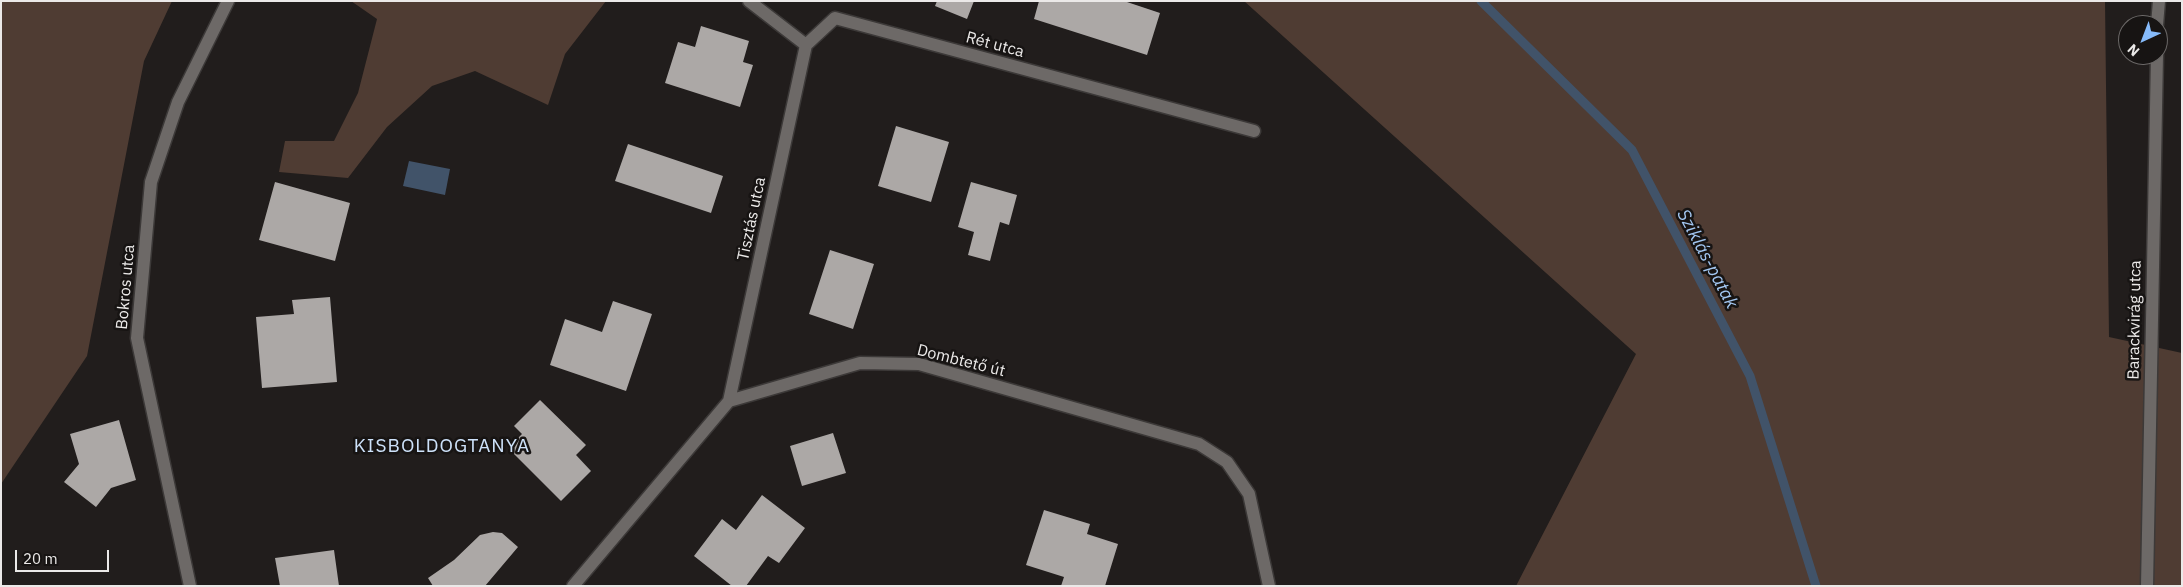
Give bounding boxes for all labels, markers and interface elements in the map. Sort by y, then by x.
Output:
north arrow [2118,15,2168,65]
street label: Rét utca [964,28,1026,62]
text: N [2124,40,2143,60]
street label: Tisztás utca [734,175,770,263]
water label: Sziklás-patak [1672,206,1742,312]
street label: Bokros utca [113,244,139,330]
street label: Barackvirág utca [2124,260,2146,380]
street label: Dombtető út [915,341,1007,381]
district label: KISBOLDOGTANYA [352,436,532,458]
scale bar [18,540,111,572]
text: 20 m [23,549,58,568]

